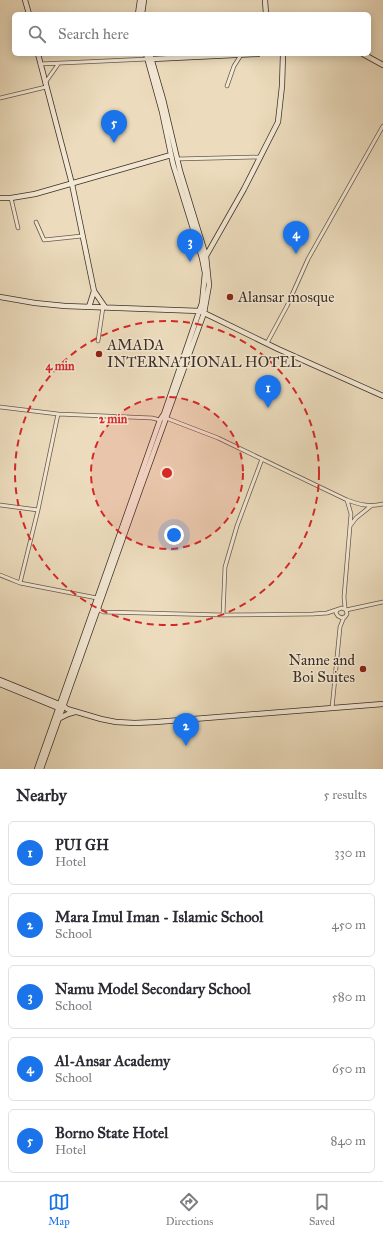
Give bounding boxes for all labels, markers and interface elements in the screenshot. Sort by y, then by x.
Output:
search box [12,12,371,56]
icon: search [26,23,48,45]
text: Search here [58,25,129,43]
pin: 5 [101,110,127,143]
pin: 4 [283,221,309,254]
pin: 3 [177,229,203,262]
place label: Alansar mosque [237,288,334,307]
marker: Alansar mosque [225,292,235,302]
place label: AMADA INTERNATIONAL HOTEL [106,336,301,371]
marker: AMADA INTERNATIONAL HOTEL [94,349,104,359]
text: 4 min [45,359,75,374]
pin: 1 [255,375,281,408]
text: 2 min [99,412,128,426]
centre of rings [160,466,174,480]
your location [164,525,184,545]
place label: Nanne and Boi Suites [289,651,355,686]
marker: Nanne and Boi Suites [358,664,368,674]
pin: 2 [173,713,199,746]
text: Nearby [16,785,67,806]
text: 5 results [323,787,367,803]
text: PUI GH [55,836,109,854]
text: 1 [27,845,33,861]
text: 330 m [334,845,366,861]
text: Hotel [55,854,86,870]
text: Mara Imul Iman - Islamic School [55,908,263,926]
text: 2 [27,917,33,933]
text: 450 m [331,917,366,933]
text: School [55,926,92,942]
text: Namu Model Secondary School [55,980,251,998]
text: 3 [27,989,33,1005]
text: 580 m [332,989,366,1005]
text: School [55,998,92,1014]
text: Al-Ansar Academy [55,1052,170,1070]
text: 4 [26,1061,34,1077]
text: 650 m [332,1061,366,1077]
text: School [55,1070,92,1086]
text: Borno State Hotel [55,1124,168,1142]
text: 5 [27,1133,33,1149]
text: 840 m [331,1133,366,1149]
text: Hotel [55,1142,86,1158]
tab: Map [48,1191,70,1228]
tab: Directions [166,1191,213,1228]
tab: Saved [309,1191,335,1228]

